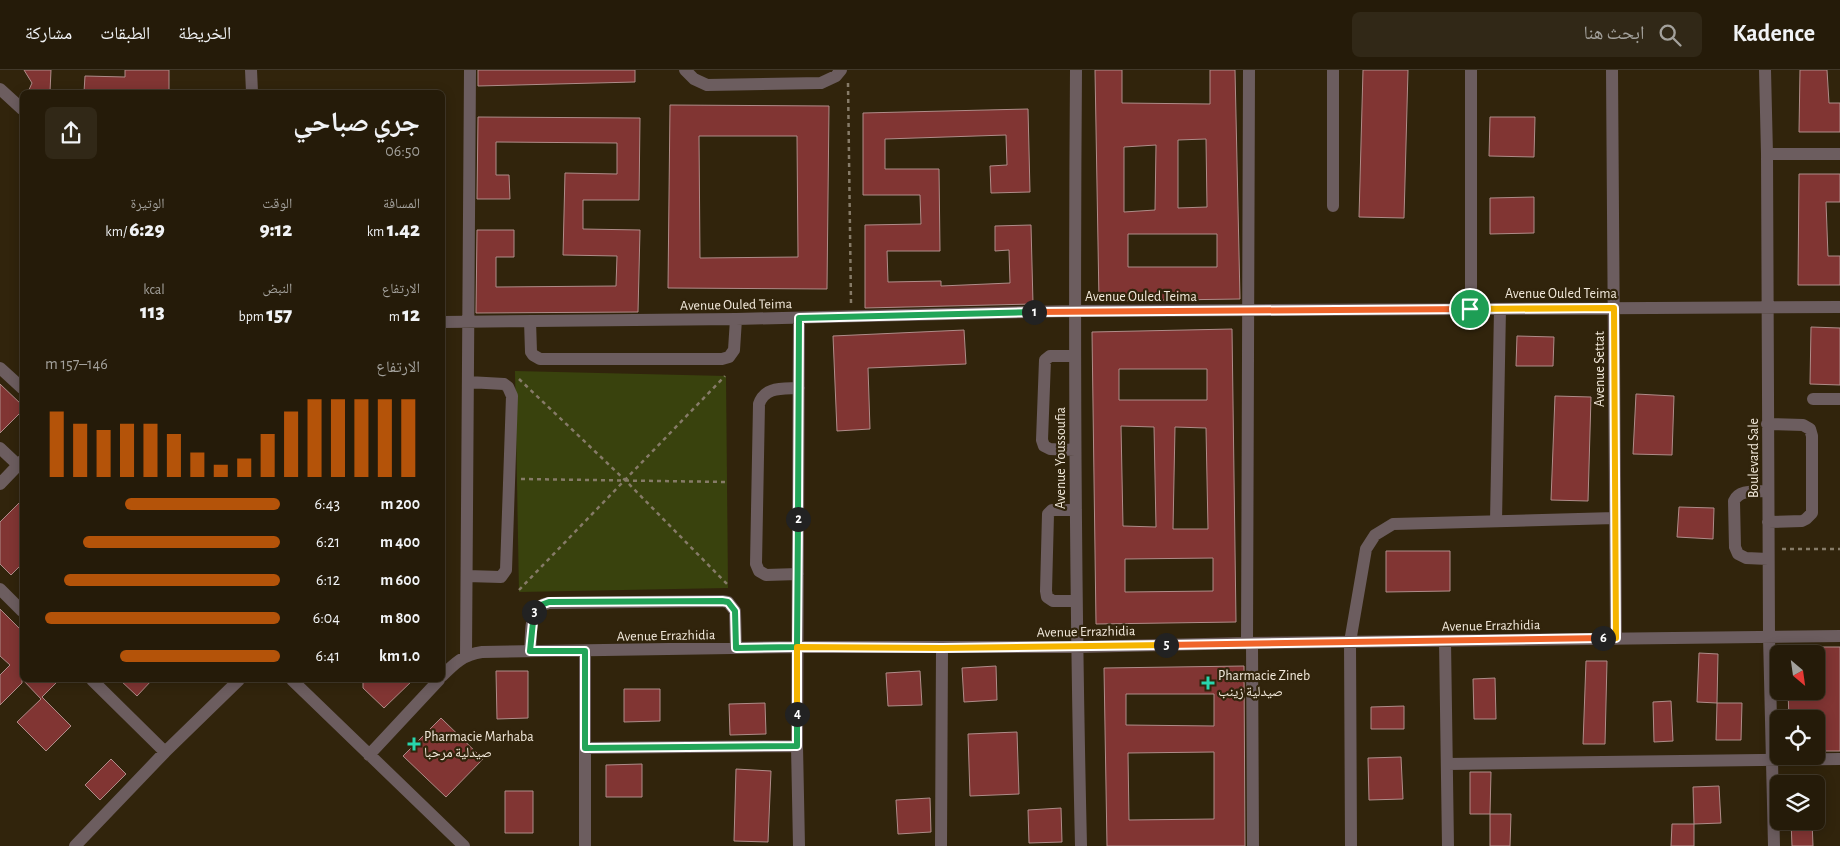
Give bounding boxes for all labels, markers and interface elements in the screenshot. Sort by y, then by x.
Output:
search box [1352,12,1702,57]
icon: search [1656,21,1684,49]
text: Kadence [1732,22,1815,46]
text: ابحث هنا [1583,24,1644,43]
text: مشاركة [25,25,72,43]
text: الطبقات [100,25,150,43]
text: الخريطة [178,25,231,43]
button: share [45,107,97,159]
text: جري صباحي [293,109,420,137]
text: 06:50 [385,143,420,159]
text: الوتيرة [131,197,165,211]
text: الوقت [262,197,292,211]
text: المسافة [383,197,420,211]
text: 6:29 [129,219,165,240]
text: 9:12 [259,219,292,240]
text: 1.42 [387,219,420,240]
text: /km [105,225,129,239]
text: km [367,225,387,239]
text: النبض [262,282,292,296]
text: الارتفاع [382,282,420,296]
text: kcal [143,283,165,297]
street label: Avenue Ouled Teima [1505,287,1618,301]
pin [1449,288,1491,330]
street label: Avenue Ouled Teima [1085,290,1198,304]
icon: arrive [1456,295,1484,323]
street label: Avenue Ouled Teima [680,297,793,313]
pin: 1 [1022,300,1046,324]
text: 113 [140,301,165,322]
text: 157 [266,304,292,325]
text: 12 [402,304,420,325]
text: 1 [1032,305,1037,319]
text: bpm [238,310,266,324]
text: m [389,310,402,324]
street label: Avenue Settat [1593,331,1607,407]
text: 146–157 m [45,356,108,372]
text: الارتفاع [376,359,420,375]
street label: Avenue Youssoufia [1054,406,1068,509]
street label: Boulevard Sale [1747,418,1761,498]
text: 6:43 [315,496,340,512]
text: 200 m [380,496,420,512]
pin: 2 [786,506,810,532]
text: 2 [795,512,802,526]
text: 6:21 [316,534,340,550]
text: 400 m [380,534,420,550]
text: 6:12 [316,572,340,588]
text: 600 m [380,572,420,588]
pin: 3 [522,600,546,624]
text: 3 [531,605,538,619]
text: 6:04 [313,610,340,626]
text: 800 m [380,610,420,626]
street label: Avenue Errazhidia [1442,618,1541,634]
street label: Avenue Errazhidia [1037,624,1136,640]
pin: 6 [1590,626,1616,650]
street label: Avenue Errazhidia [617,628,716,644]
text: 6 [1600,631,1607,645]
pin: 5 [1154,632,1178,658]
text: 5 [1163,638,1170,652]
north arrow [1770,645,1825,700]
map controls [1770,645,1825,830]
text: 6:41 [316,648,340,664]
text: 1.0 km [379,648,420,664]
place label: Pharmacie Zineb صيدلية زينب [1218,669,1310,700]
marker: Pharmacie Zineb صيدلية زينب [1202,677,1214,689]
pin: 4 [784,702,810,726]
text: 4 [794,707,801,721]
button: locate [1770,710,1825,765]
place label: Pharmacie Marhaba صيدلية مرحبا [424,730,534,761]
marker: Pharmacie Marhaba صيدلية مرحبا [408,738,420,750]
button: layers [1770,775,1825,830]

